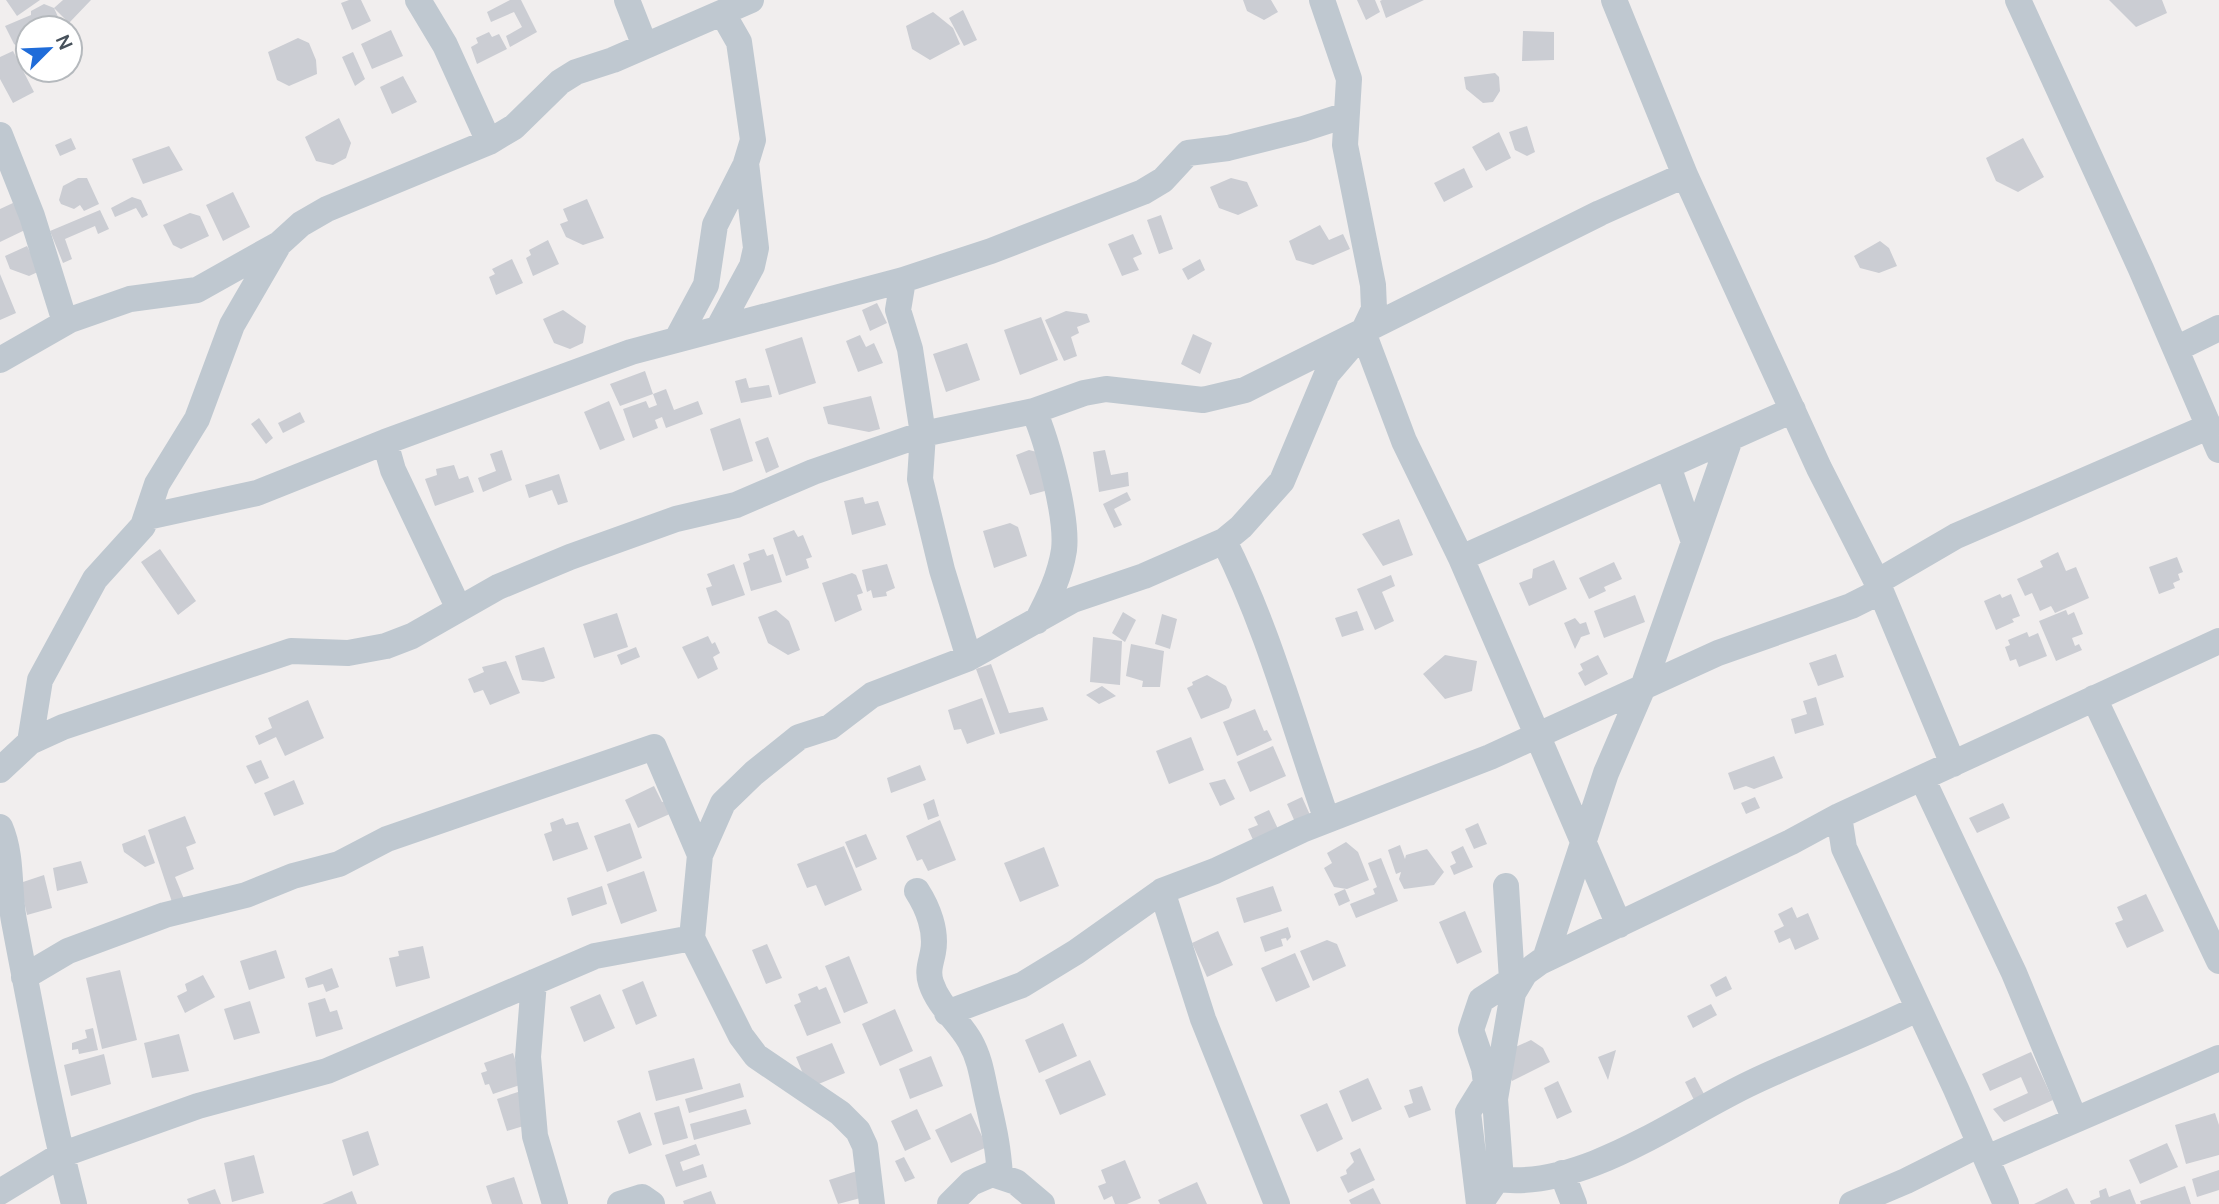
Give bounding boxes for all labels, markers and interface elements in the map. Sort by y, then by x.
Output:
north arrow [14,14,84,84]
text: N [50,31,79,54]

